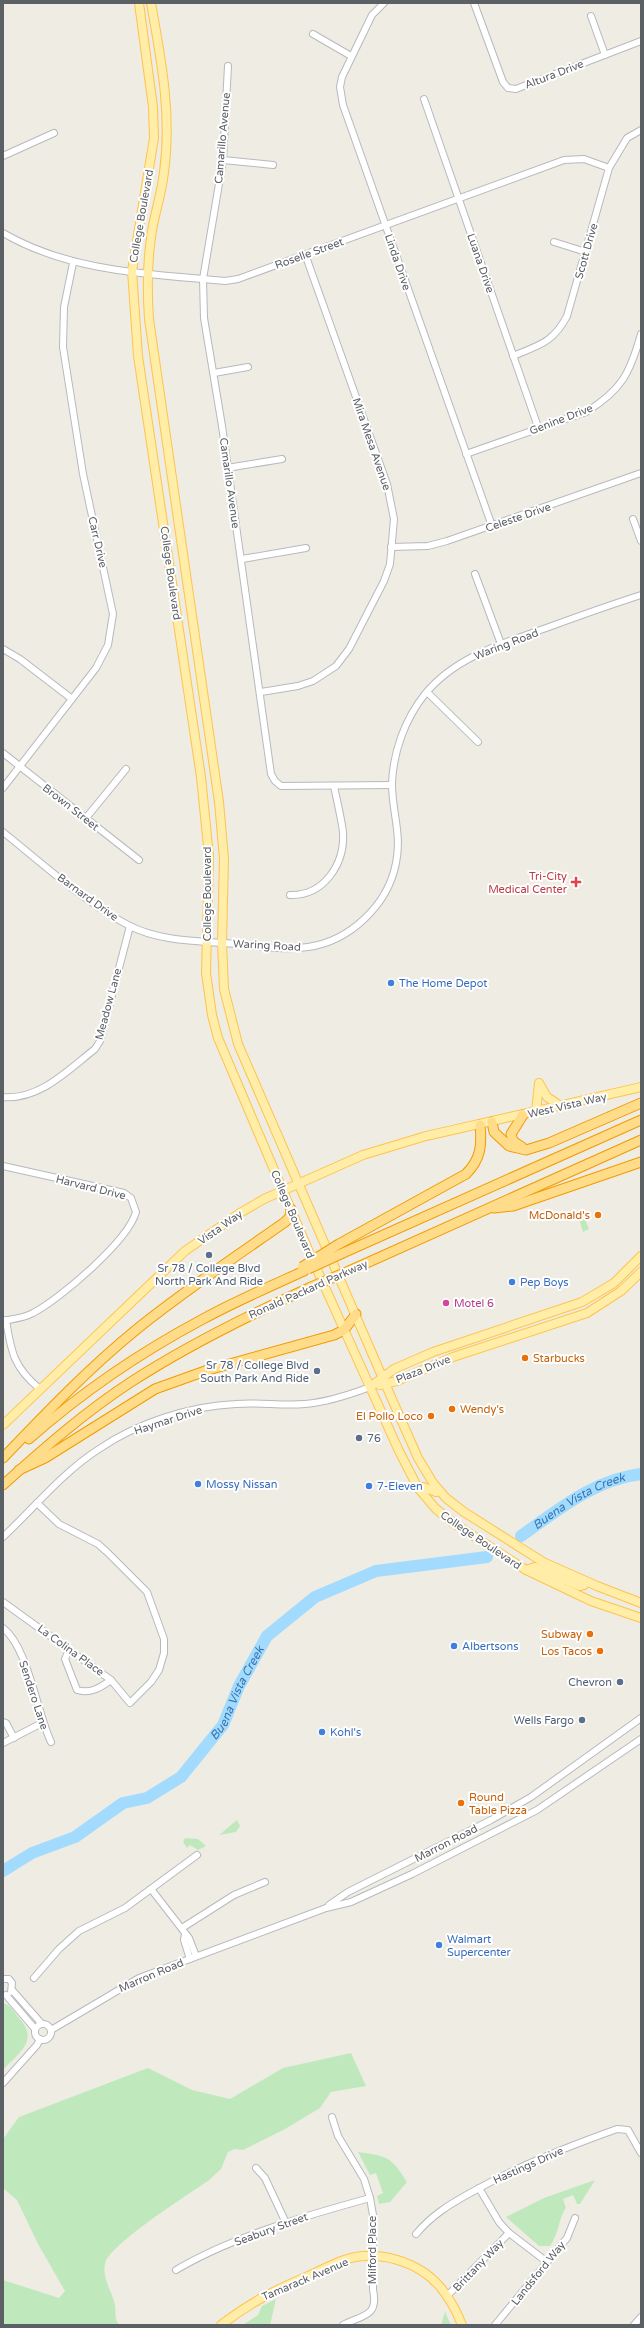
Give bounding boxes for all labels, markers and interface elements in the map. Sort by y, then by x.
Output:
street label: Altura Drive [523,57,586,92]
street label: Camarillo Avenue [212,92,233,184]
street label: College Boulevard [127,168,156,264]
street label: Scott Drive [572,222,601,281]
street label: Linda Drive [382,232,413,292]
street label: Luana Drive [464,232,497,295]
street label: Roselle Street [273,235,345,272]
street label: Mira Mesa Avenue [350,396,393,492]
street label: Genine Drive [528,401,595,438]
street label: Camarillo Avenue [217,437,242,529]
street label: Celeste Drive [484,500,553,535]
street label: Carr Drive [85,515,110,569]
street label: College Boulevard [157,525,184,621]
street label: Waring Road [472,626,540,663]
street label: Brown Street [40,781,101,833]
street label: College Boulevard [201,847,214,941]
place label: Tri-City Medical Center [488,870,568,896]
street label: Barnard Drive [55,871,121,924]
marker: Tri-City Medical Center [570,876,582,888]
street label: Waring Road [233,937,301,954]
street label: Meadow Lane [93,967,124,1041]
place label: The Home Depot [399,977,488,990]
marker: The Home Depot [386,978,396,988]
street label: West Vista Way [526,1090,608,1121]
street label: College Boulevard [268,1168,317,1260]
street label: Harvard Drive [55,1173,127,1202]
street label: Vista Way [195,1207,245,1247]
place label: McDonald's [529,1209,590,1222]
marker: McDonald's [593,1210,603,1220]
marker: Sr 78 / College Blvd North Park And Ride [204,1250,214,1260]
street label: Ronald Packard Parkway [247,1257,370,1322]
place label: Sr 78 / College Blvd North Park And Ride [155,1262,263,1288]
place label: Pep Boys [520,1276,569,1289]
marker: Pep Boys [507,1277,517,1287]
place label: Motel 6 [454,1297,494,1310]
marker: Motel 6 [441,1298,451,1308]
place label: Starbucks [533,1352,585,1365]
street label: Plaza Drive [394,1353,452,1386]
marker: Starbucks [520,1353,530,1363]
place label: Sr 78 / College Blvd South Park And Ride [200,1359,309,1385]
marker: Sr 78 / College Blvd South Park And Ride [312,1366,322,1376]
street label: Haymar Drive [133,1403,204,1438]
place label: Wendy's [460,1403,504,1416]
marker: Wendy's [447,1404,457,1414]
place label: El Pollo Loco [356,1410,423,1423]
marker: El Pollo Loco [426,1411,436,1421]
place label: 76 [367,1432,381,1445]
marker: 76 [354,1433,364,1443]
water label: Buena Vista Creek [530,1470,628,1532]
place label: Mossy Nissan [206,1478,277,1491]
marker: Mossy Nissan [193,1479,203,1489]
place label: 7-Eleven [377,1480,423,1493]
marker: 7-Eleven [364,1481,374,1491]
street label: College Boulevard [438,1509,524,1572]
street label: La Colina Place [35,1622,107,1679]
place label: Subway [541,1628,582,1641]
marker: Subway [585,1629,595,1639]
place label: Albertsons [462,1640,518,1653]
marker: Albertsons [449,1641,459,1651]
water label: Buena Vista Creek [207,1642,268,1743]
place label: Los Tacos [541,1645,592,1658]
marker: Los Tacos [595,1646,605,1656]
street label: Sendero Lane [16,1659,51,1731]
place label: Chevron [568,1676,612,1689]
marker: Chevron [615,1677,625,1687]
place label: Wells Fargo [514,1714,574,1727]
marker: Wells Fargo [577,1715,587,1725]
place label: Kohl's [330,1726,361,1739]
marker: Kohl's [317,1727,327,1737]
place label: Round Table Pizza [469,1791,527,1817]
marker: Round Table Pizza [456,1798,466,1808]
street label: Marron Road [413,1822,480,1865]
place label: Walmart Supercenter [447,1933,512,1959]
marker: Walmart Supercenter [434,1940,444,1950]
street label: Marron Road [117,1956,186,1995]
street label: Hastings Drive [491,2144,565,2187]
street label: Seabury Street [233,2210,310,2249]
street label: Milford Place [366,2216,379,2284]
street label: Brittany Way [450,2237,506,2294]
street label: Landsford Way [509,2239,568,2308]
street label: Tamarack Avenue [260,2255,350,2304]

